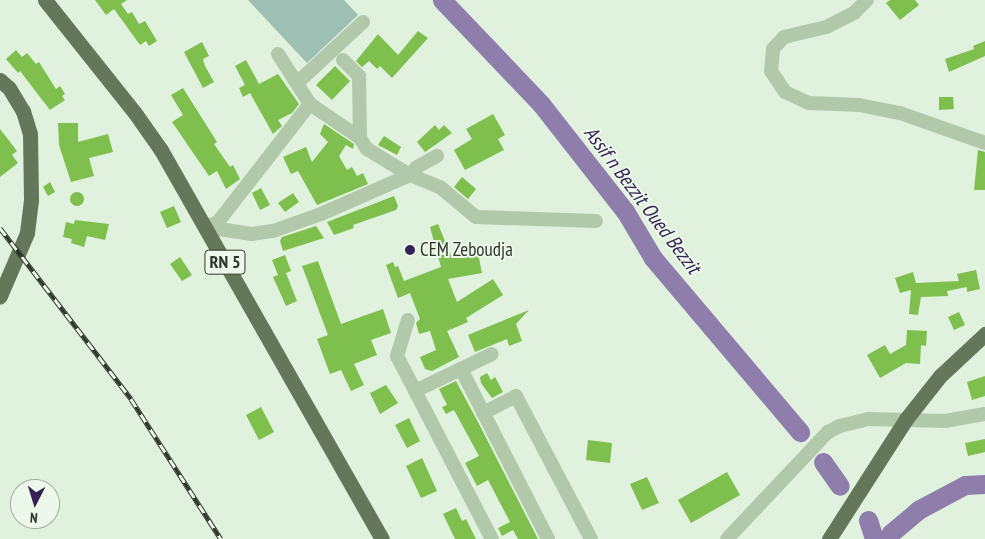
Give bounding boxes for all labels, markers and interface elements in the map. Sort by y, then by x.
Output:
water label: Assif n Bezzit Oued Bezzit [579,122,705,278]
place label: CEM Zeboudja [420,239,513,261]
marker: CEM Zeboudja [404,244,416,256]
road number: RN 5 [204,246,246,278]
north arrow [10,479,60,529]
text: N [29,509,38,527]

